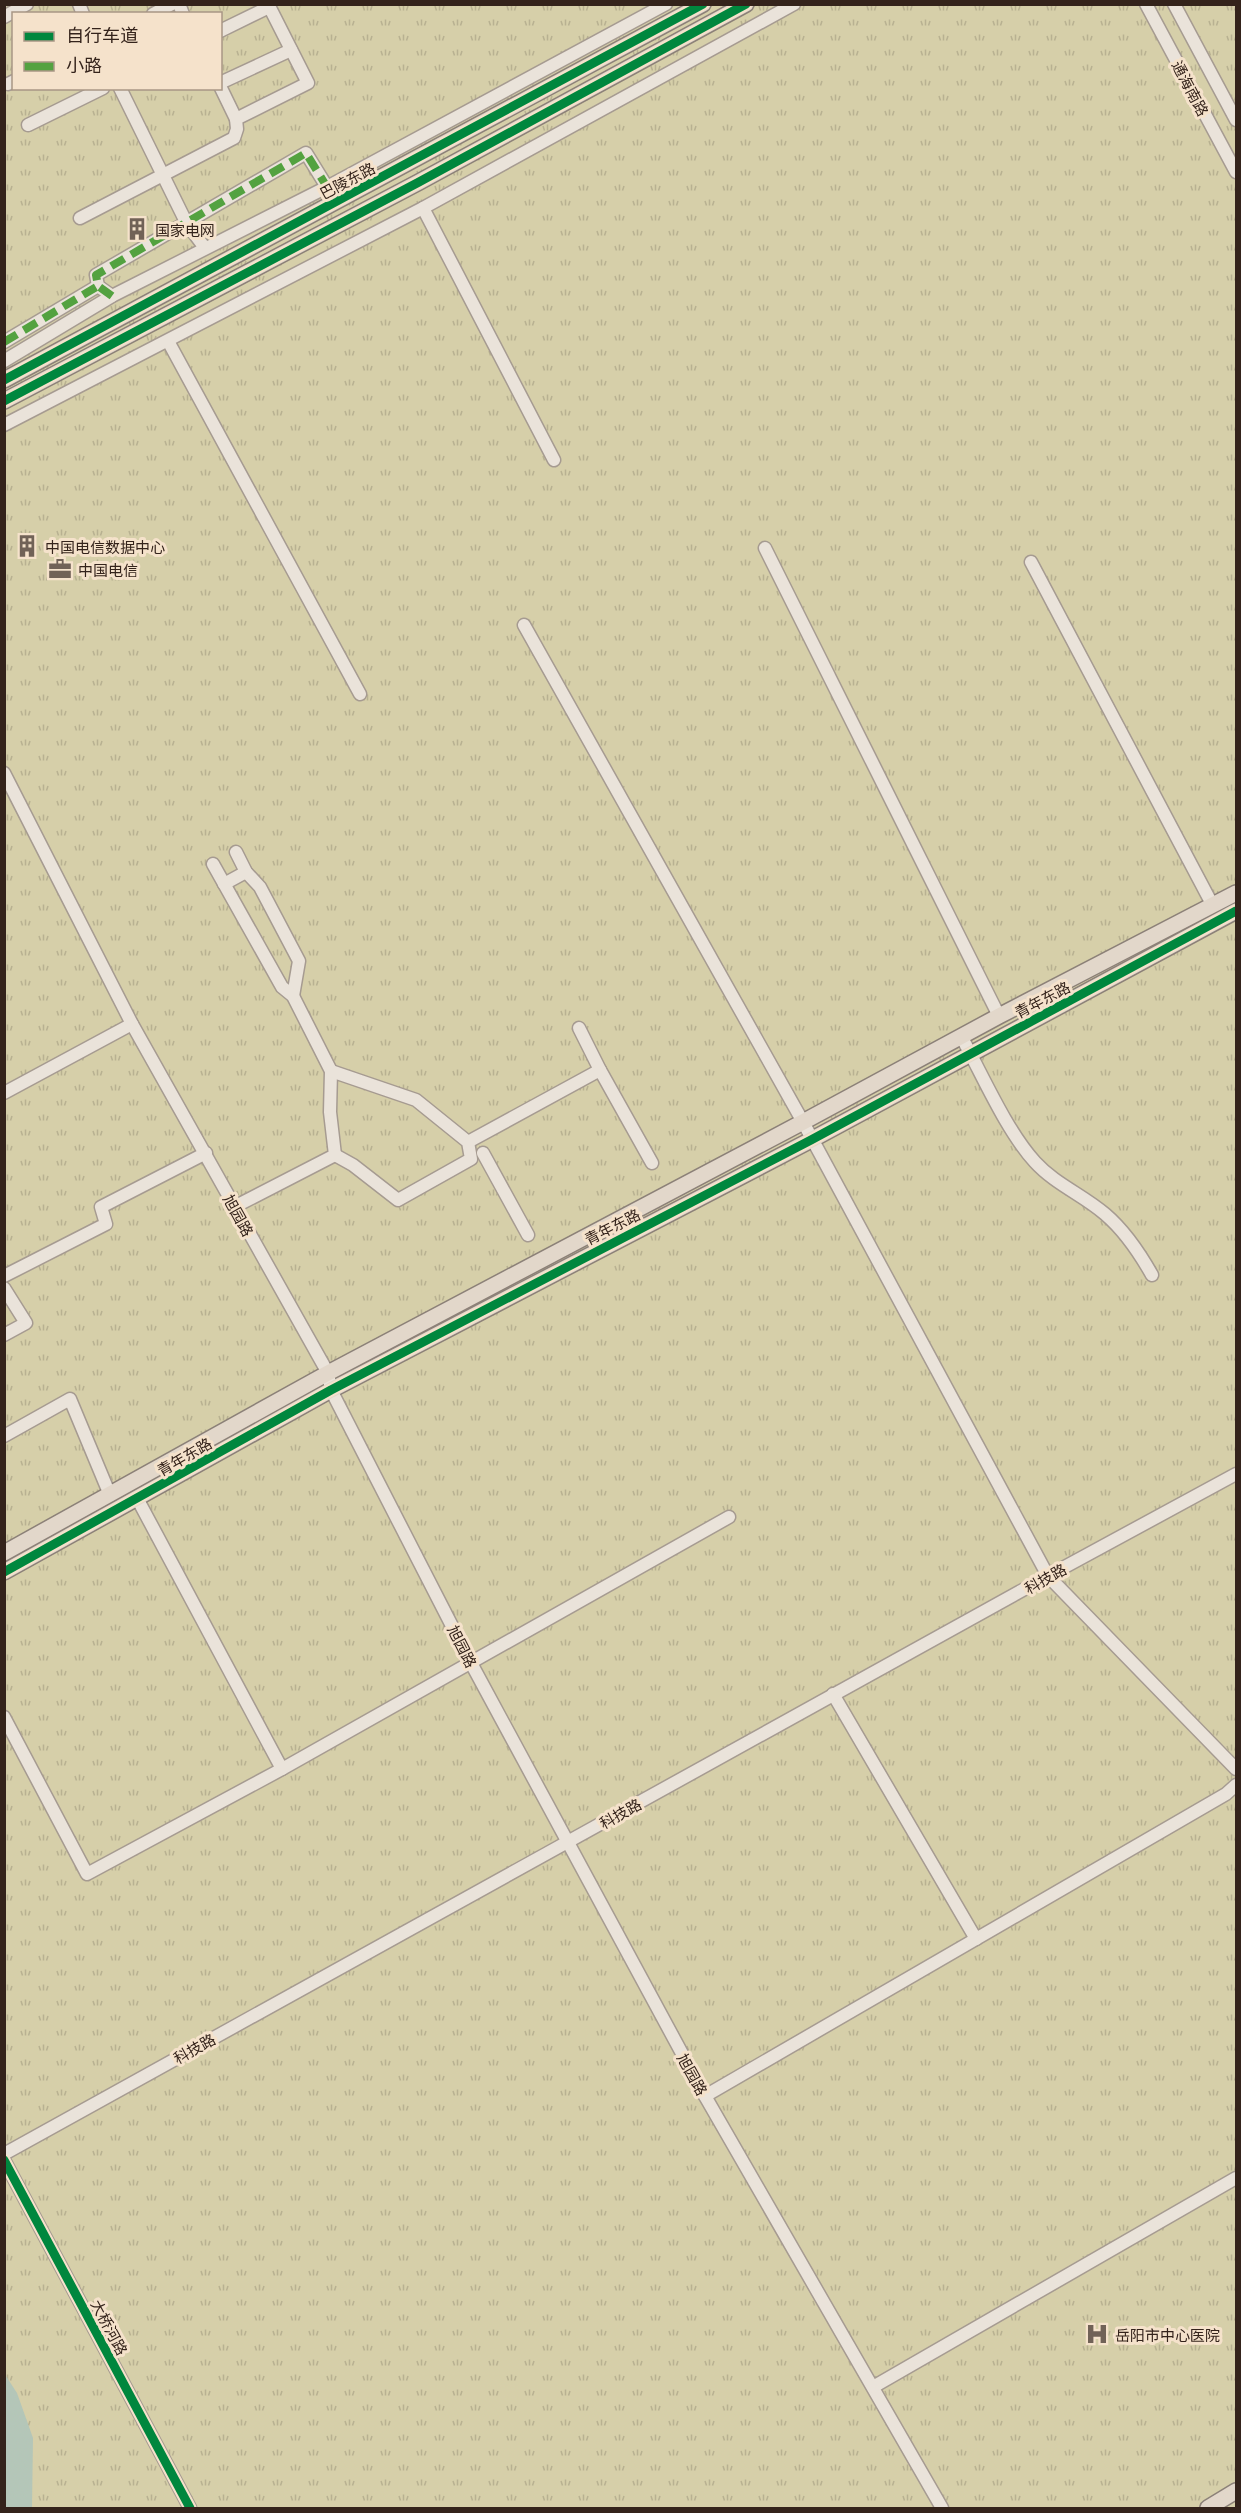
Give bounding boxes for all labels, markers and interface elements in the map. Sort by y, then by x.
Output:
legend [12,12,222,90]
text: 自行车道 [66,21,138,47]
text: 小路 [66,51,102,77]
street label: 通海南路 [1168,57,1214,119]
street label: 巴陵东路 [316,157,378,203]
building icon: 国家电网 [124,216,150,242]
place label: 国家电网 [155,219,215,240]
building icon: 中国电信数据中心 [14,533,40,559]
place label: 中国电信数据中心 [45,536,165,557]
office icon: 中国电信 [47,556,73,582]
place label: 中国电信 [78,559,138,580]
street label: 青年东路 [1011,976,1073,1022]
street label: 旭园路 [219,1190,259,1240]
street label: 青年东路 [580,1203,644,1249]
street label: 青年东路 [153,1432,215,1480]
street label: 科技路 [1020,1558,1070,1598]
street label: 旭园路 [443,1621,483,1671]
street label: 科技路 [595,1793,645,1833]
street label: 科技路 [169,2028,219,2068]
street label: 旭园路 [673,2049,713,2099]
street label: 大桥河路 [87,2296,133,2358]
hospital icon: 岳阳市中心医院 [1084,2321,1110,2347]
place label: 岳阳市中心医院 [1115,2324,1220,2345]

